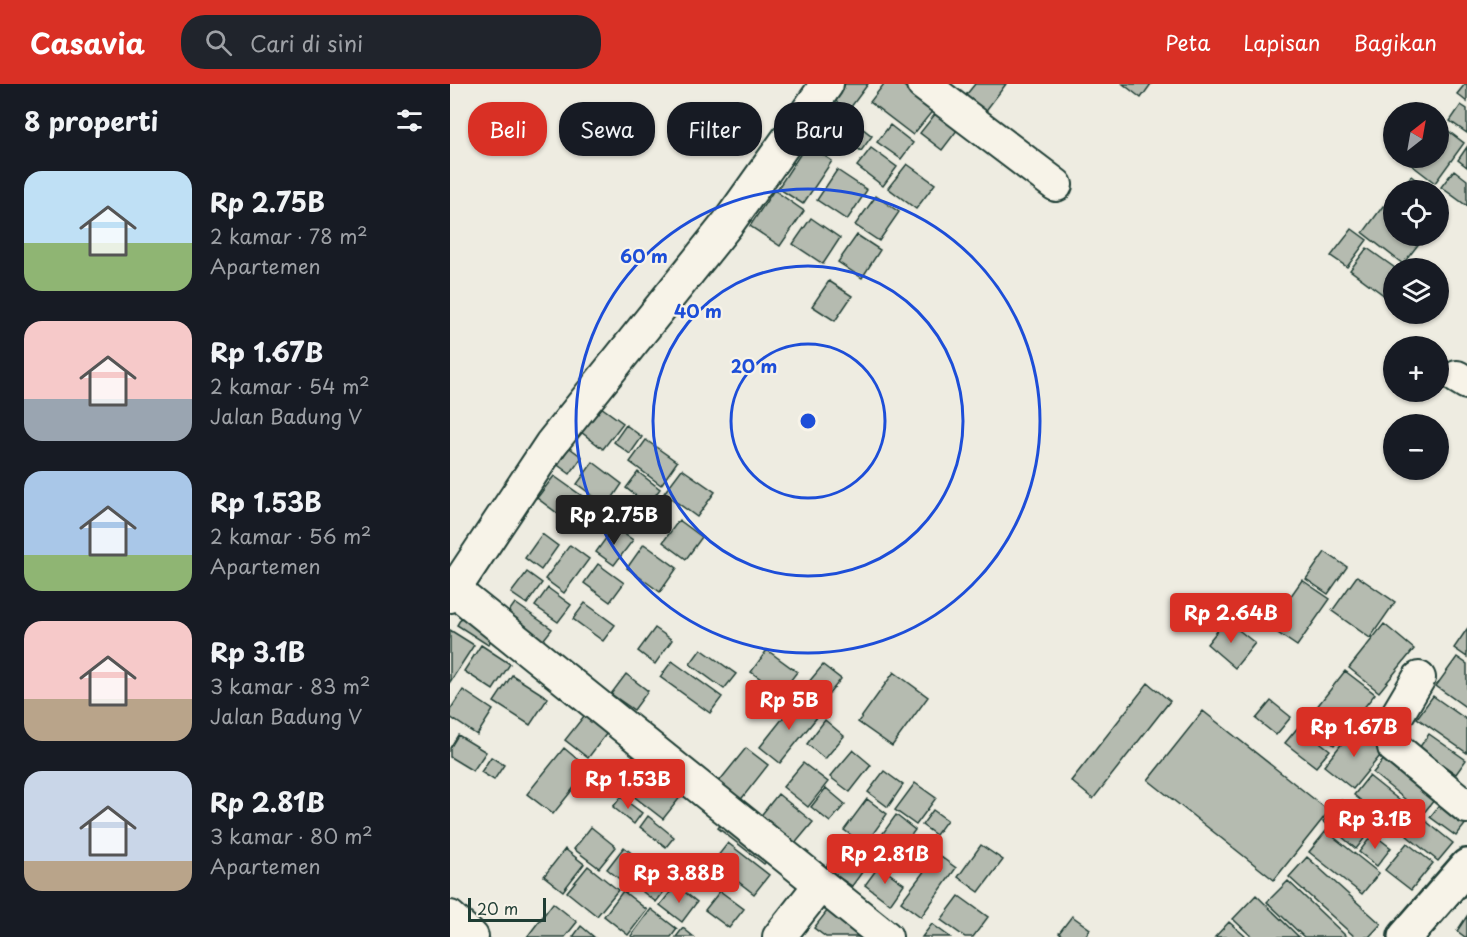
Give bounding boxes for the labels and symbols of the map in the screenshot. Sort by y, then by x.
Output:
north arrow [1383,102,1449,168]
text: 60 m [620,242,668,269]
text: 40 m [674,297,722,324]
text: 20 m [731,352,777,379]
centre of rings [798,411,818,431]
pin: Rp 2.75B [552,495,676,546]
pin: Rp 2.64B [1169,593,1293,644]
pin: Rp 5B [747,680,831,731]
pin: Rp 1.67B [1292,707,1416,758]
pin: Rp 1.53B [566,759,690,810]
pin: Rp 3.1B [1320,799,1430,850]
pin: Rp 2.81B [823,834,947,885]
pin: Rp 3.88B [617,853,741,904]
scale bar [468,895,546,922]

